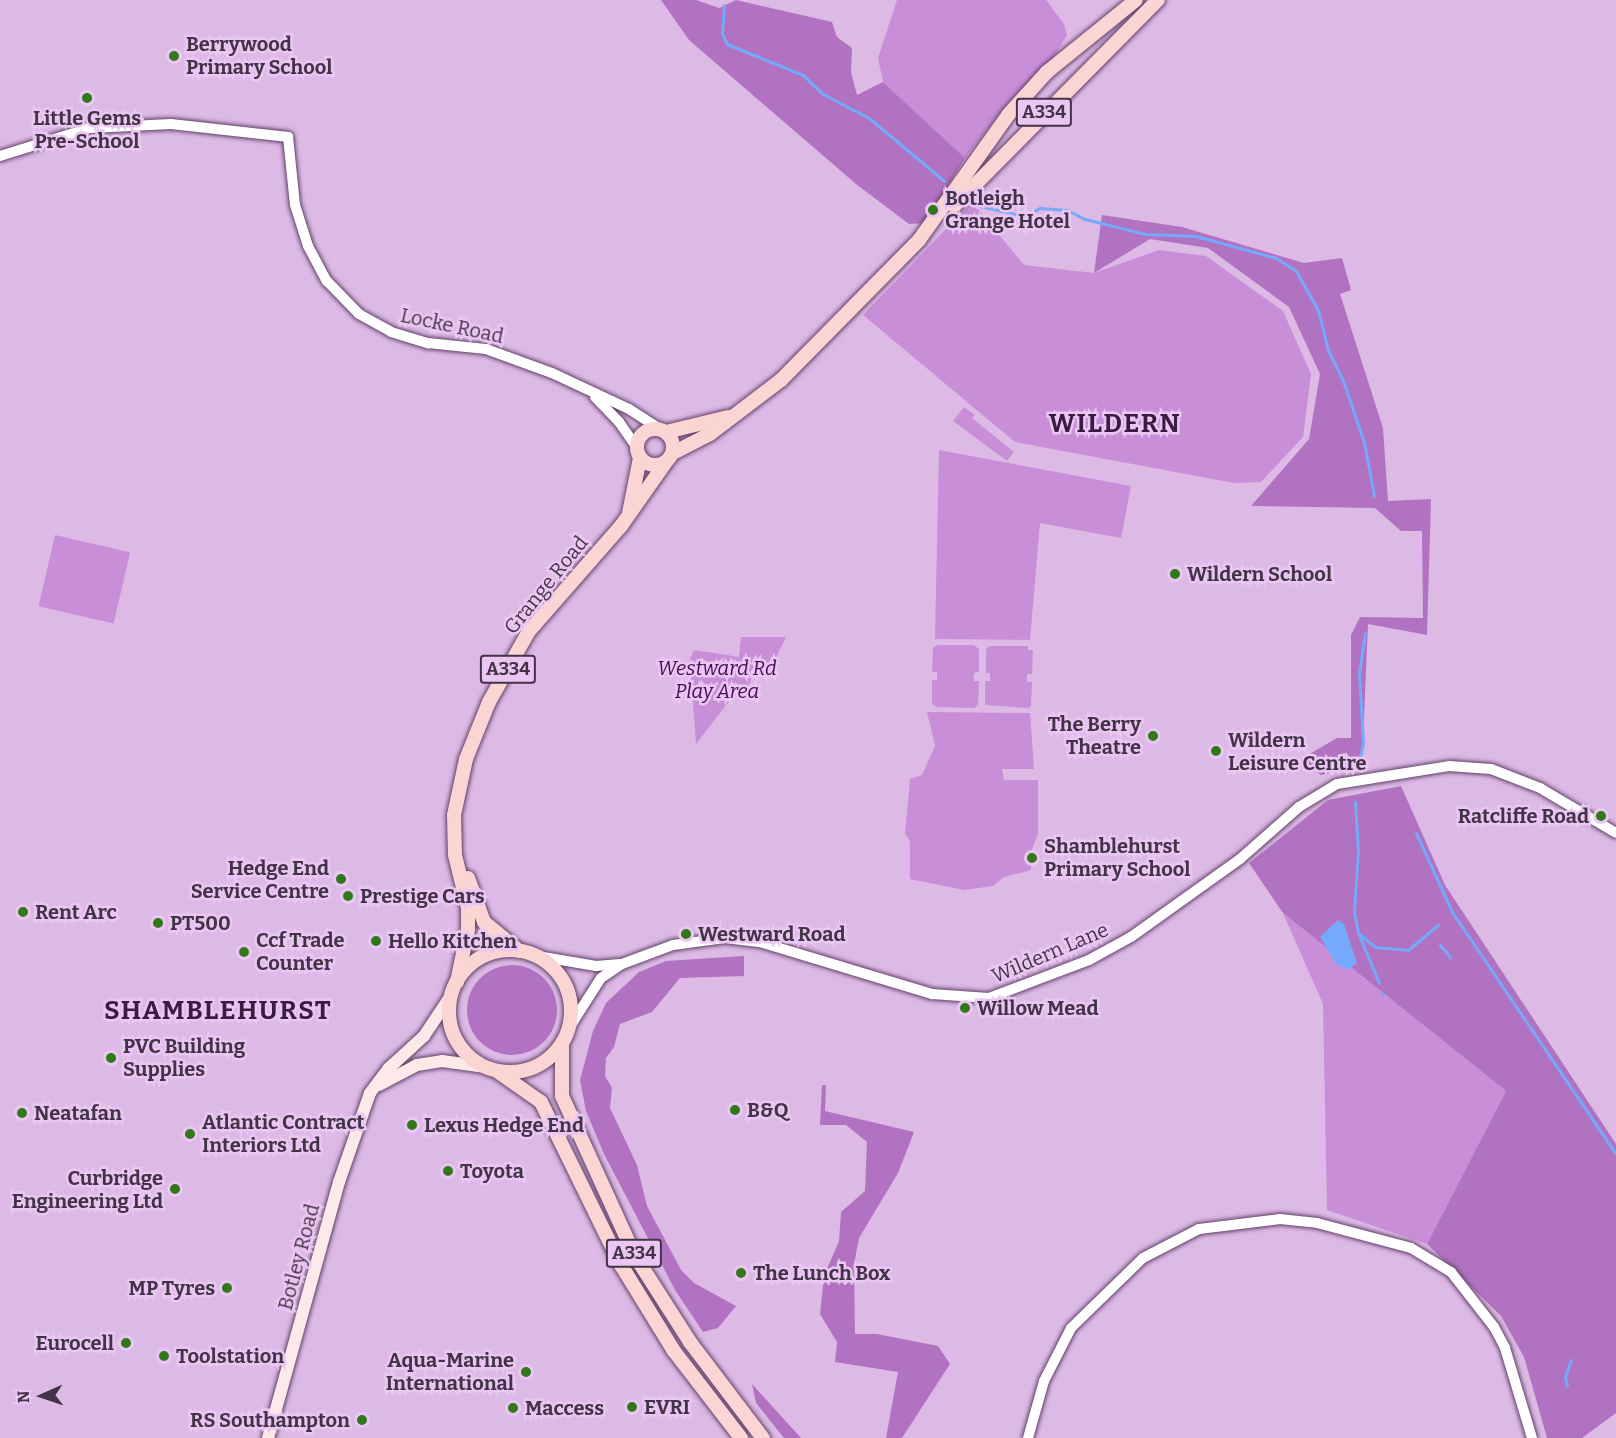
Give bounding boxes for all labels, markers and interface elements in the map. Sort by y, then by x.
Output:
place label: Berrywood Primary School [186,33,332,80]
marker: Berrywood Primary School [167,49,181,63]
marker: Little Gems Pre-School [80,91,94,105]
road number: A334 [1016,97,1072,127]
place label: Little Gems Pre-School [33,107,141,154]
place label: Botleigh Grange Hotel [945,186,1070,233]
marker: Botleigh Grange Hotel [926,203,940,217]
street label: Locke Road [398,303,506,349]
district label: WILDERN [1049,408,1181,440]
street label: Grange Road [499,531,593,639]
place label: Wildern School [1187,562,1332,586]
marker: Wildern School [1168,567,1182,581]
road number: A334 [480,654,536,684]
park label: Westward Rd Play Area [657,656,777,703]
place label: The Berry Theatre [1048,712,1141,759]
place label: Wildern Leisure Centre [1228,728,1367,775]
marker: The Berry Theatre [1146,729,1160,743]
marker: Wildern Leisure Centre [1209,744,1223,758]
place label: Ratcliffe Road [1458,804,1589,828]
marker: Ratcliffe Road [1594,809,1608,823]
place label: Shamblehurst Primary School [1044,834,1190,881]
marker: Shamblehurst Primary School [1025,851,1039,865]
place label: Hedge End Service Centre [191,856,329,903]
marker: Hedge End Service Centre [334,872,348,886]
place label: Prestige Cars [360,884,485,908]
marker: Prestige Cars [341,889,355,903]
place label: Rent Arc [35,900,117,924]
marker: Rent Arc [16,905,30,919]
place label: PT500 [170,911,231,935]
marker: PT500 [151,916,165,930]
street label: Wildern Lane [988,918,1112,988]
place label: Westward Road [698,922,846,946]
marker: Westward Road [679,927,693,941]
place label: Ccf Trade Counter [256,928,344,975]
place label: Hello Kitchen [388,929,517,953]
marker: Hello Kitchen [369,934,383,948]
marker: Ccf Trade Counter [237,945,251,959]
district label: SHAMBLEHURST [104,995,332,1027]
place label: Willow Mead [977,996,1099,1020]
marker: Willow Mead [958,1001,972,1015]
place label: PVC Building Supplies [123,1034,245,1081]
marker: PVC Building Supplies [104,1051,118,1065]
place label: B&Q [747,1098,788,1122]
place label: Neatafan [34,1101,122,1125]
marker: B&Q [728,1103,742,1117]
marker: Neatafan [15,1106,29,1120]
place label: Atlantic Contract Interiors Ltd [202,1110,365,1157]
place label: Lexus Hedge End [424,1113,584,1137]
marker: Lexus Hedge End [405,1118,419,1132]
marker: Atlantic Contract Interiors Ltd [183,1127,197,1141]
place label: Toyota [460,1159,524,1183]
marker: Toyota [441,1164,455,1178]
place label: Curbridge Engineering Ltd [12,1166,163,1213]
marker: Curbridge Engineering Ltd [168,1182,182,1196]
street label: Botley Road [273,1201,325,1313]
road number: A334 [606,1238,662,1268]
place label: The Lunch Box [753,1261,890,1285]
marker: The Lunch Box [734,1266,748,1280]
place label: MP Tyres [129,1276,215,1300]
marker: MP Tyres [220,1281,234,1295]
place label: Eurocell [36,1331,114,1355]
marker: Eurocell [119,1336,133,1350]
place label: Toolstation [176,1344,284,1368]
place label: Aqua-Marine International [386,1348,514,1395]
marker: Toolstation [157,1349,171,1363]
marker: Aqua-Marine International [519,1365,533,1379]
north arrow [12,1366,72,1426]
text: N [14,1390,33,1404]
place label: EVRI [644,1395,690,1419]
place label: Maccess [525,1396,604,1420]
marker: EVRI [625,1400,639,1414]
marker: Maccess [506,1401,520,1415]
place label: RS Southampton [190,1408,350,1432]
marker: RS Southampton [355,1413,369,1427]

